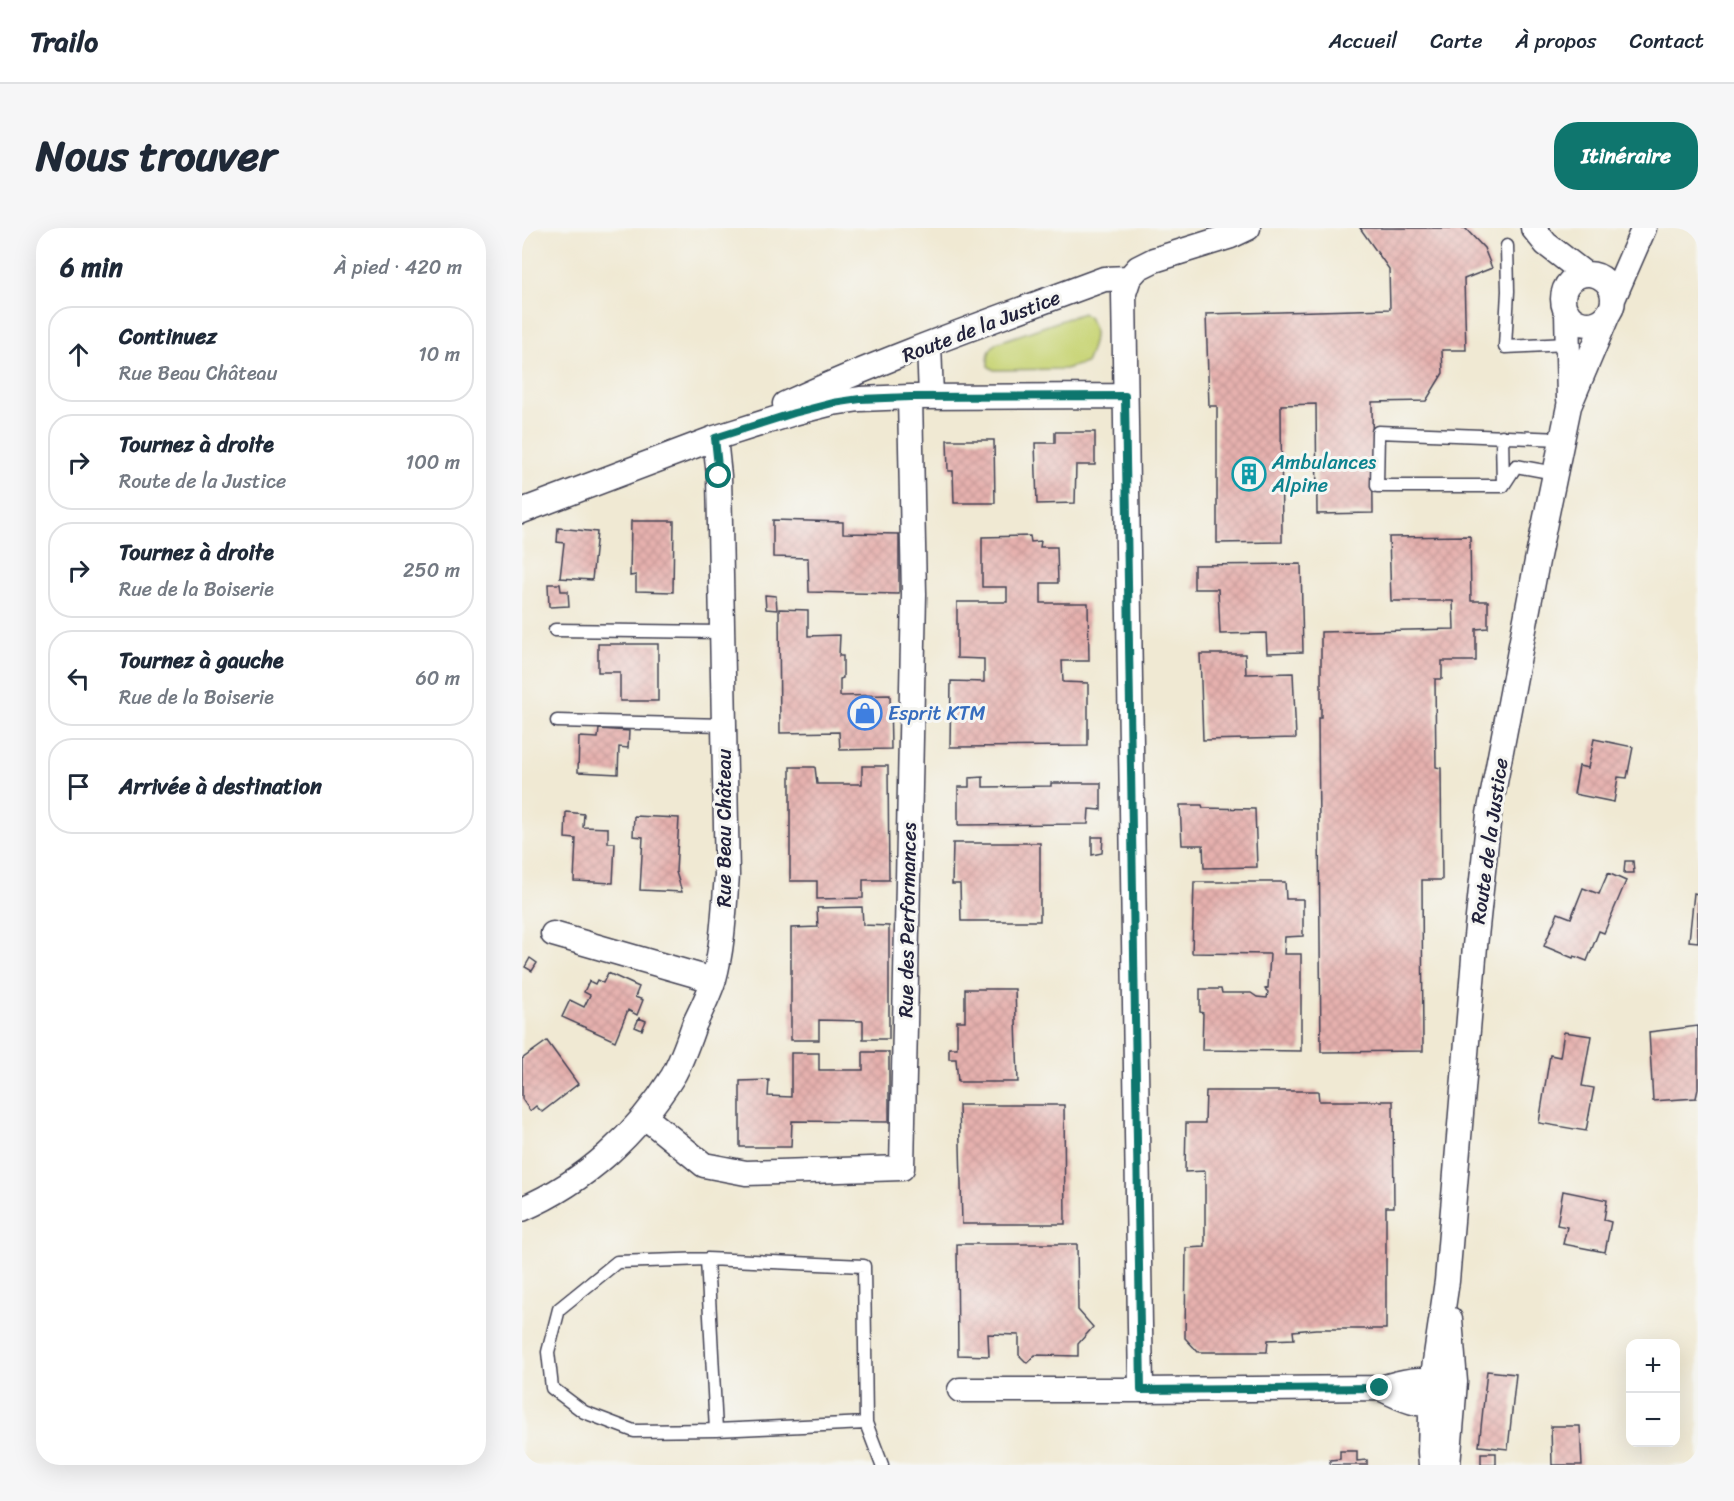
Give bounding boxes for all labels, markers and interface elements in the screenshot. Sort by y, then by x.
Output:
text: Trailo [30,17,98,66]
text: Accueil [1329,22,1397,60]
text: Carte [1430,22,1483,60]
text: À propos [1516,22,1597,60]
text: Contact [1630,22,1704,60]
text: Nous trouver [36,119,276,193]
button: Itinéraire [1554,122,1698,190]
text: 6 min [60,244,123,290]
text: À pied · 420 m [334,250,462,285]
street label: Route de la Justice [897,280,1066,373]
text: Continuez [119,317,217,356]
text: 10 m [418,337,460,372]
icon: ahead [62,338,95,371]
text: Rue Beau Château [119,356,277,391]
text: Tournez à droite [119,425,274,464]
text: 100 m [406,445,460,480]
place label: Ambulances Alpine [1271,445,1377,503]
icon: right [62,446,95,479]
building icon: Ambulances Alpine [1231,456,1267,492]
route start [705,462,731,488]
text: Route de la Justice [119,464,286,499]
text: Tournez à droite [119,533,274,572]
text: 250 m [403,553,460,588]
icon: right [62,554,95,587]
text: Rue de la Boiserie [119,572,274,607]
text: Tournez à gauche [119,641,284,680]
text: 60 m [415,661,460,696]
icon: left [62,662,95,695]
text: Rue de la Boiserie [119,680,274,715]
shop icon: Esprit KTM [847,695,883,731]
place label: Esprit KTM [888,696,985,731]
street label: Rue Beau Château [707,749,742,907]
street label: Route de la Justice [1461,756,1518,926]
text: Arrivée à destination [119,767,322,806]
icon: arrive [62,770,95,803]
street label: Rue des Performances [888,821,927,1018]
map controls [1626,1339,1680,1447]
button: + [1626,1339,1680,1393]
route end [1366,1374,1392,1400]
button: − [1626,1393,1680,1447]

